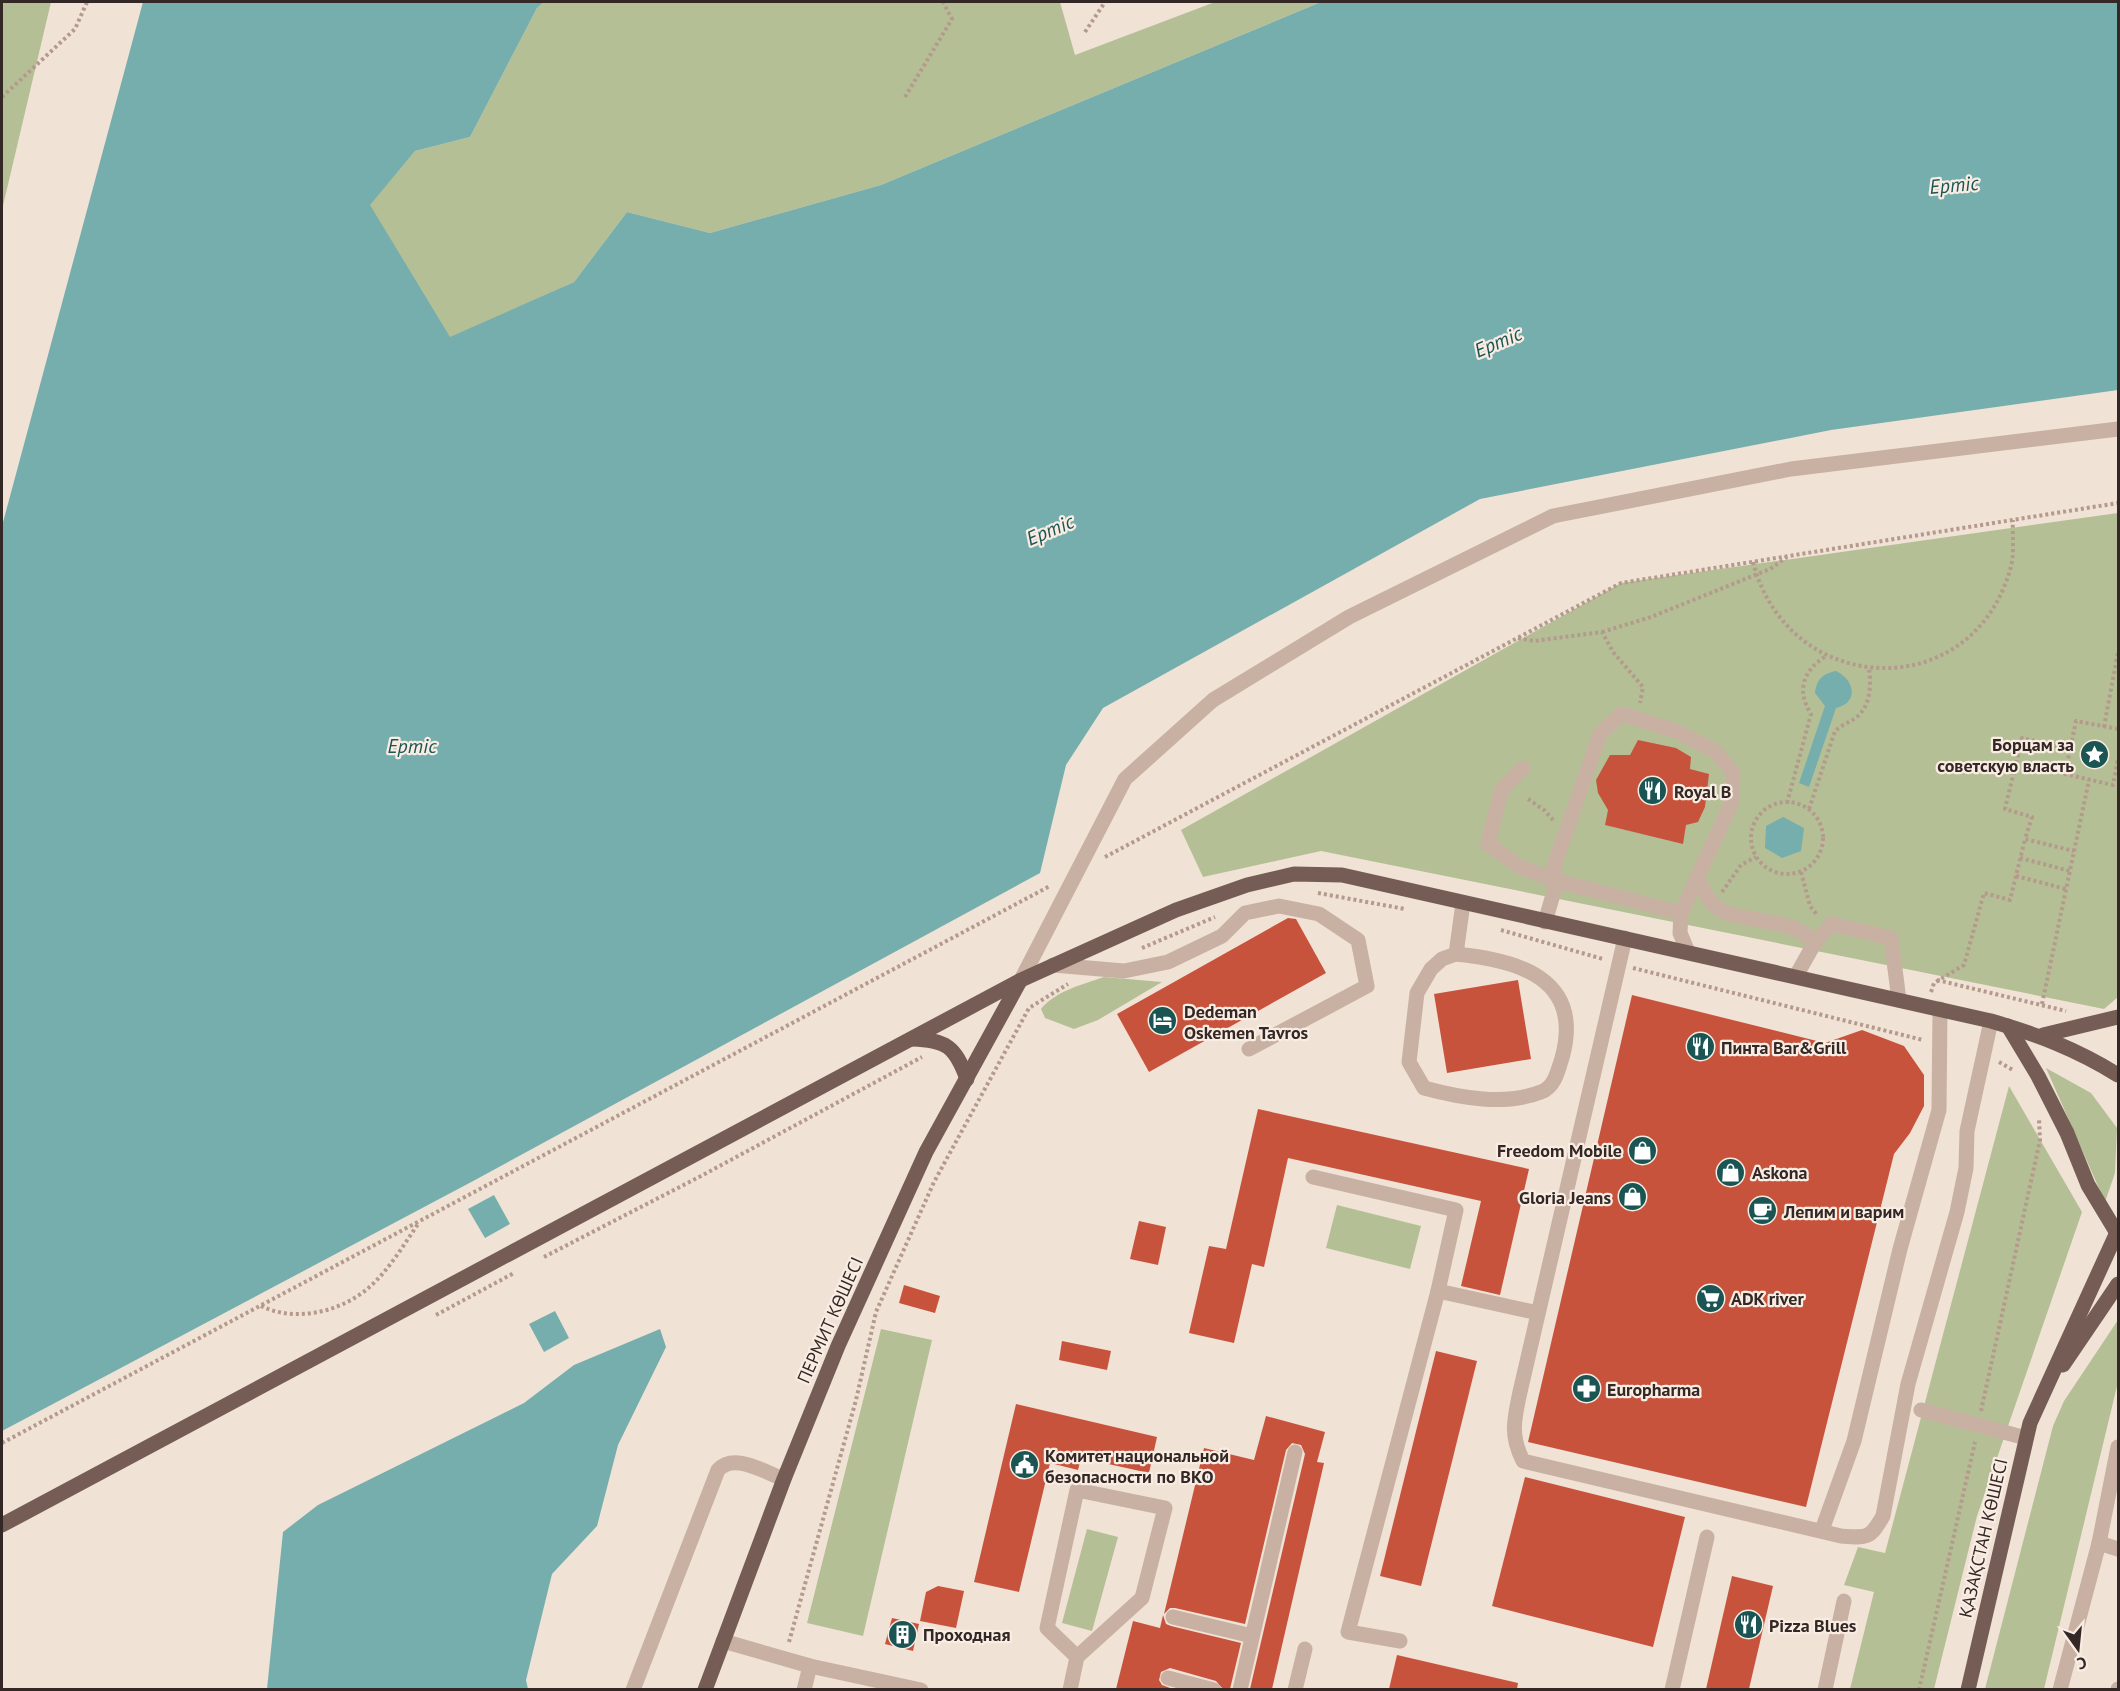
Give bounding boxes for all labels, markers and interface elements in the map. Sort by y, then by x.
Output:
water label: Ертіс [1928,170,1980,200]
water label: Ертіс [1470,320,1526,364]
water label: Ертіс [1022,508,1078,552]
water label: Ертіс [387,733,437,759]
place label: Борцам за советскую власть [1937,733,2074,777]
place icon: Борцам за советскую власть [2079,738,2111,770]
restaurant icon: Royal B [1637,775,1669,807]
place label: Royal B [1674,780,1731,803]
place label: Dedeman Oskemen Tavros [1184,1000,1309,1044]
hotel icon: Dedeman Oskemen Tavros [1147,1005,1179,1037]
restaurant icon: Пинта Bar&Grill [1684,1031,1716,1063]
place label: Пинта Bar&Grill [1721,1036,1847,1059]
shop icon: Freedom Mobile [1627,1134,1659,1166]
place label: Freedom Mobile [1497,1139,1622,1162]
shop icon: Askona [1715,1156,1747,1188]
place label: Askona [1752,1161,1808,1184]
shop icon: Gloria Jeans [1616,1181,1648,1213]
place label: Gloria Jeans [1519,1186,1611,1209]
cafe icon: Лепим и варим [1747,1195,1779,1227]
place label: Лепим и варим [1783,1200,1904,1223]
street label: ПЕРМИТ КӨШЕСІ [792,1253,868,1387]
supermarket icon: ADK river [1694,1282,1726,1314]
place label: ADK river [1731,1287,1804,1310]
pharmacy icon: Europharma [1570,1373,1602,1405]
place label: Europharma [1607,1378,1700,1401]
place label: Комитет национальной безопасности по ВКО [1045,1444,1229,1488]
public building icon: Комитет национальной безопасности по ВКО [1008,1449,1040,1481]
street label: ҚАЗАҚСТАН КӨШЕСІ [1953,1456,2013,1620]
restaurant icon: Pizza Blues [1732,1609,1764,1641]
place label: Pizza Blues [1769,1614,1857,1637]
building icon: Проходная [886,1618,918,1650]
north arrow [2048,1619,2108,1679]
place label: Проходная [923,1623,1010,1646]
text: С [2075,1653,2089,1674]

